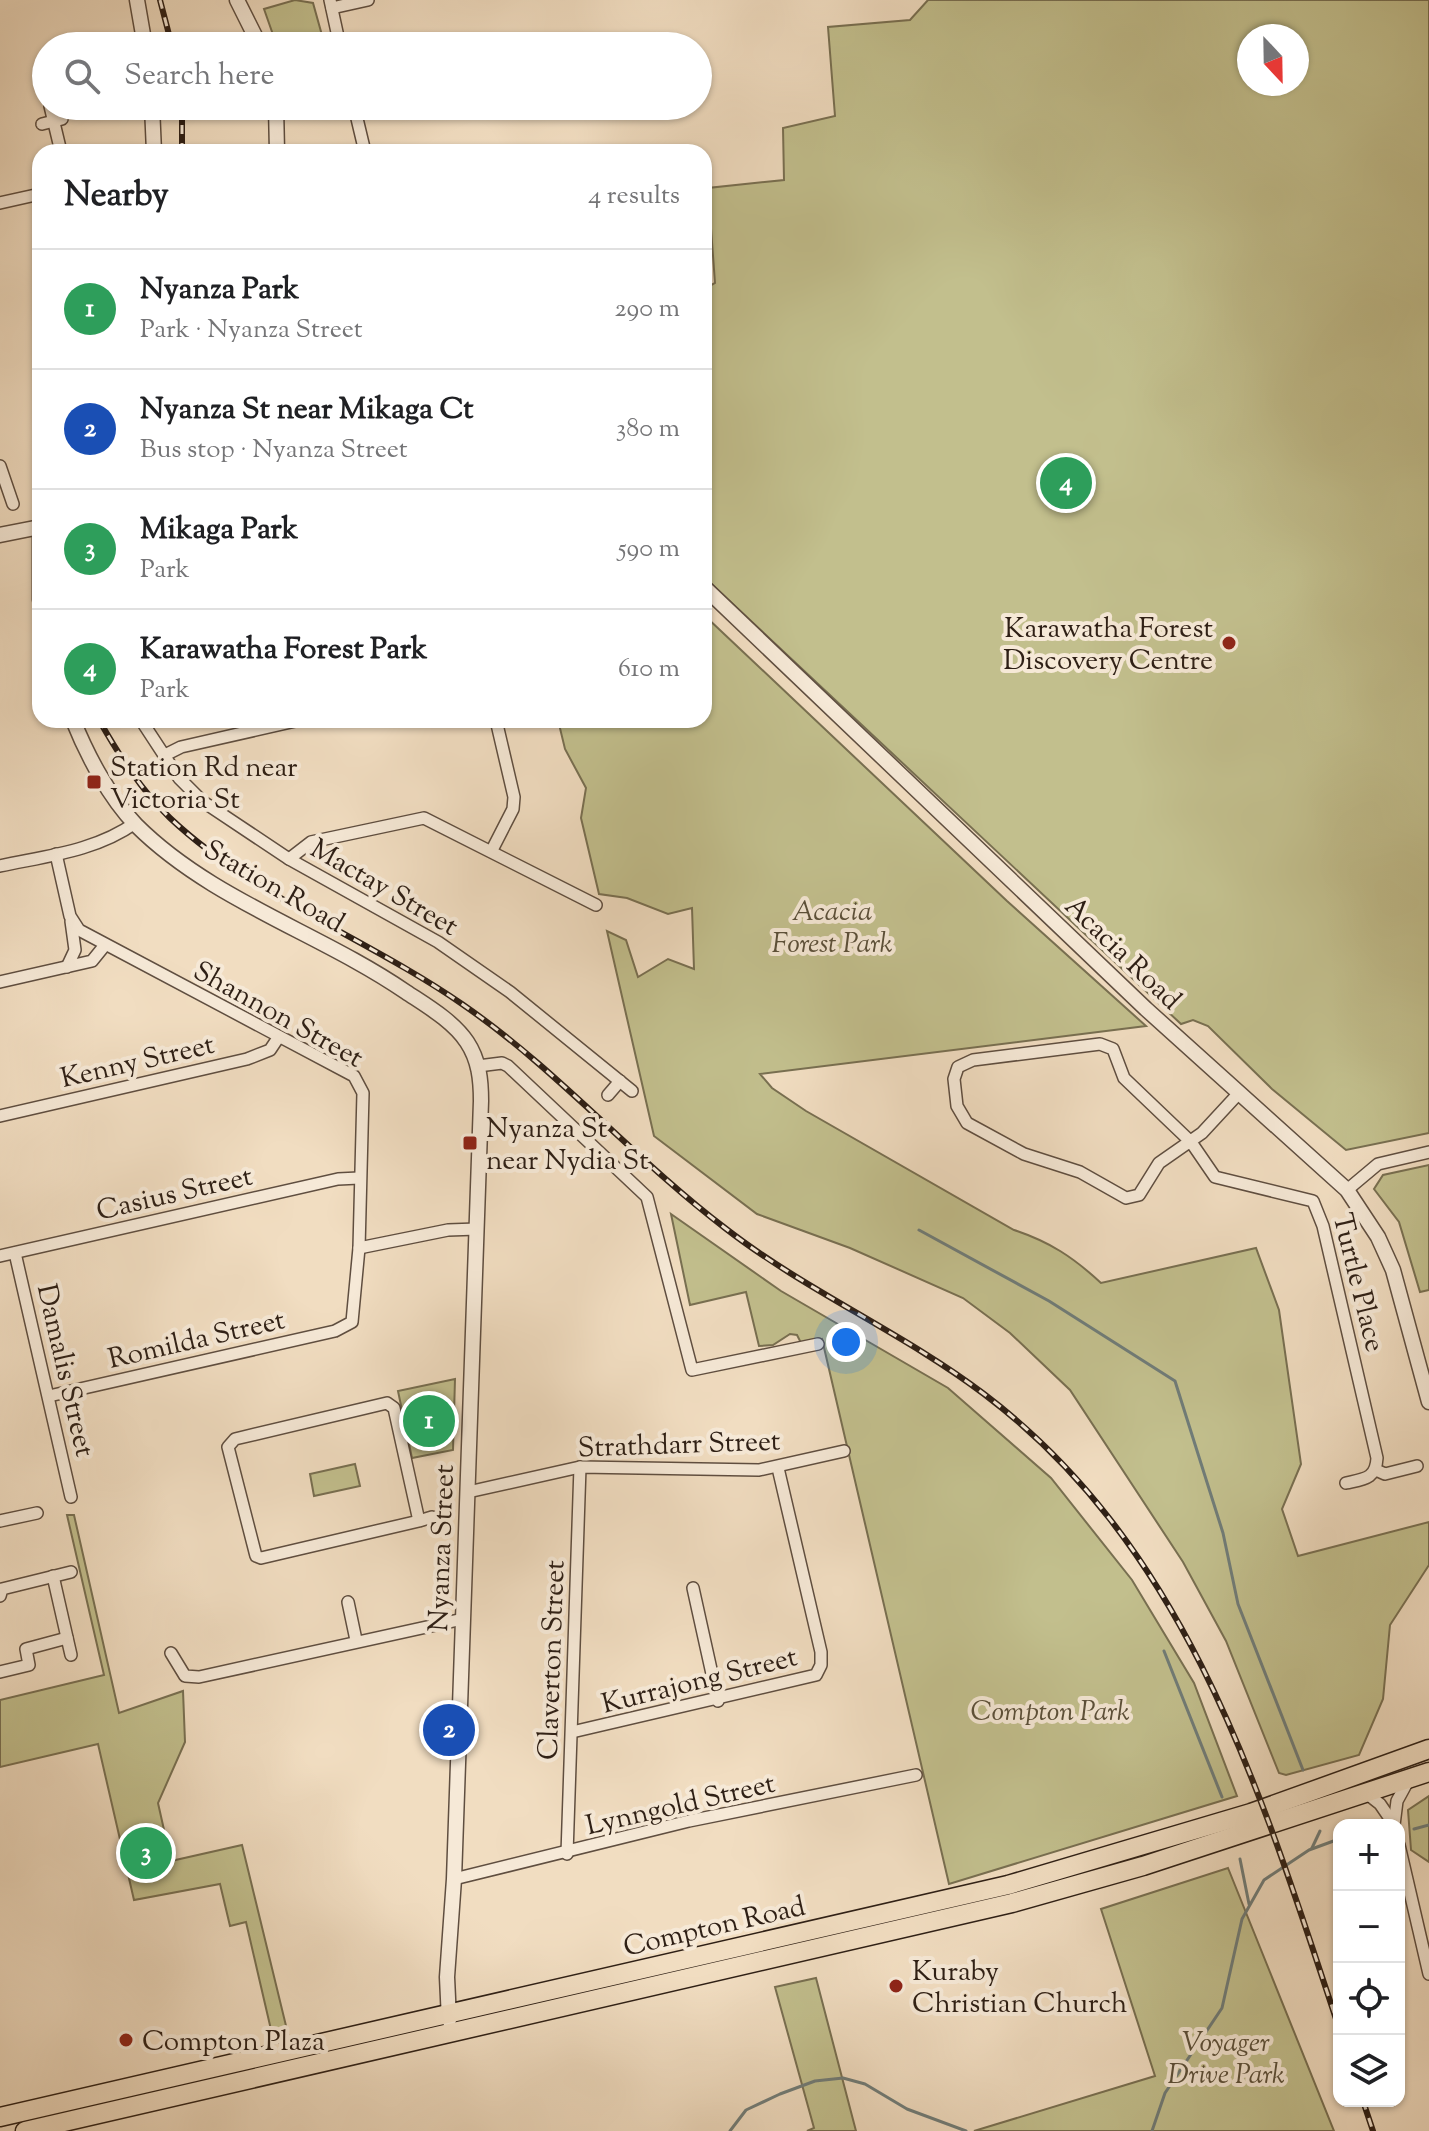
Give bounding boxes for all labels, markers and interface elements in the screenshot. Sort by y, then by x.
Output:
north arrow [1237,24,1309,96]
search box [32,32,712,120]
icon: search [60,54,104,98]
text: Search here [124,55,274,98]
text: Nearby [64,172,169,221]
text: 4 results [588,178,680,215]
text: Nyanza Park [140,269,299,312]
text: 1 [86,291,94,328]
text: 290 m [614,291,680,328]
text: Park · Nyanza Street [140,312,363,349]
text: Nyanza St near Mikaga Ct [140,389,474,432]
text: 2 [84,411,96,448]
text: 380 m [616,411,680,448]
text: Bus stop · Nyanza Street [140,432,408,469]
pin: 4 [1040,453,1092,513]
text: Mikaga Park [140,509,298,552]
text: 3 [85,531,95,568]
text: 590 m [618,531,680,568]
text: Park [140,552,190,589]
place label: Karawatha Forest Discovery Centre [1003,610,1213,682]
text: Karawatha Forest Park [140,629,427,672]
marker: Karawatha Forest Discovery Centre [1220,634,1238,652]
text: 4 [83,651,97,688]
text: 610 m [618,651,680,688]
text: Park [140,672,190,709]
place label: Station Rd near Victoria St [110,749,298,821]
marker: Station Rd near Victoria St [85,773,103,791]
street label: Mactay Street [302,830,465,947]
street label: Station Road [195,831,352,944]
street label: Acacia Road [1054,888,1190,1020]
park label: Acacia Forest Park [772,893,893,965]
street label: Shannon Street [185,952,370,1079]
street label: Kenny Street [57,1026,219,1100]
place label: Nyanza St near Nydia St [486,1110,649,1182]
marker: Nyanza St near Nydia St [461,1134,479,1152]
street label: Casius Street [93,1157,257,1232]
street label: Turtle Place [1321,1209,1394,1356]
street label: Damalis Street [25,1280,103,1461]
street label: Romilda Street [104,1301,289,1381]
your location [826,1322,866,1362]
pin: 1 [403,1391,455,1451]
street label: Strathdarr Street [577,1422,782,1470]
street label: Nyanza Street [420,1463,466,1632]
street label: Claverton Street [530,1559,576,1761]
street label: Kurrajong Street [598,1638,802,1726]
park label: Compton Park [970,1693,1130,1733]
pin: 2 [423,1700,475,1760]
street label: Lynngold Street [582,1765,780,1847]
map controls [1333,1819,1405,2107]
button: + [1333,1819,1405,1891]
pin: 3 [120,1823,172,1883]
street label: Compton Road [620,1888,810,1968]
button: − [1333,1891,1405,1963]
place label: Kuraby Christian Church [912,1953,1128,2025]
button: locate [1333,1963,1405,2035]
marker: Kuraby Christian Church [887,1977,905,1995]
place label: Compton Plaza [142,2023,325,2063]
park label: Voyager Drive Park [1167,2024,1285,2096]
marker: Compton Plaza [117,2031,135,2049]
button: layers [1333,2035,1405,2107]

